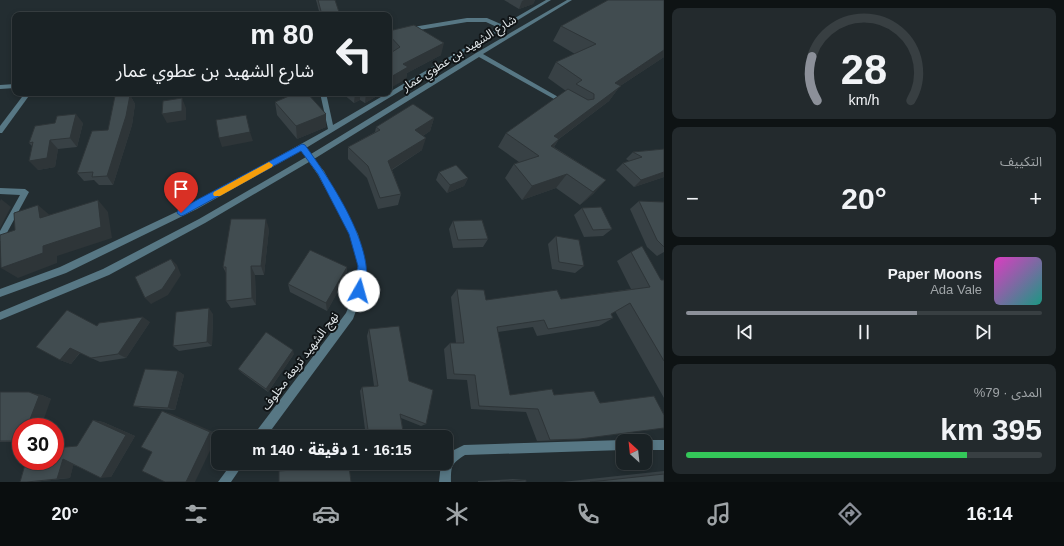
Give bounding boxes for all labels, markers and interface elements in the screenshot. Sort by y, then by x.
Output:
street label: شارع الشهيد بن عطوي عمار [398,12,520,97]
text: 80 m [250,19,314,50]
icon: left [328,28,380,80]
text: 28 [841,46,887,93]
text: شارع الشهيد بن عطوي عمار [116,61,314,81]
text: km/h [849,92,880,108]
text: التكييف [1000,154,1042,169]
pin [164,172,198,213]
icon: arrive [170,178,192,200]
text: 20° [841,182,887,215]
text: − [686,186,699,211]
text: + [1029,186,1042,211]
text: Paper Moons [888,265,982,282]
position arrow [338,270,380,312]
text: Ada Vale [930,282,982,297]
street label: نهج الشهيد تريعة مخلوف [259,309,343,414]
icon: previous [734,321,756,343]
icon: pause [853,321,875,343]
icon: next [972,321,994,343]
text: المدى · 79% [974,385,1042,400]
text: 395 km [940,413,1042,446]
speed limit sign: 30 [12,418,64,470]
north arrow [616,434,652,470]
map controls [616,434,652,470]
text: 16:15 · 1 دقيقة · 140 m [252,441,412,458]
icon: filters [182,500,210,528]
icon: car [312,500,340,528]
icon: climate [443,500,471,528]
icon: phone [574,500,602,528]
icon: music [705,500,733,528]
icon: directions [836,500,864,528]
text: 20° [52,504,79,524]
text: 16:14 [967,504,1013,524]

